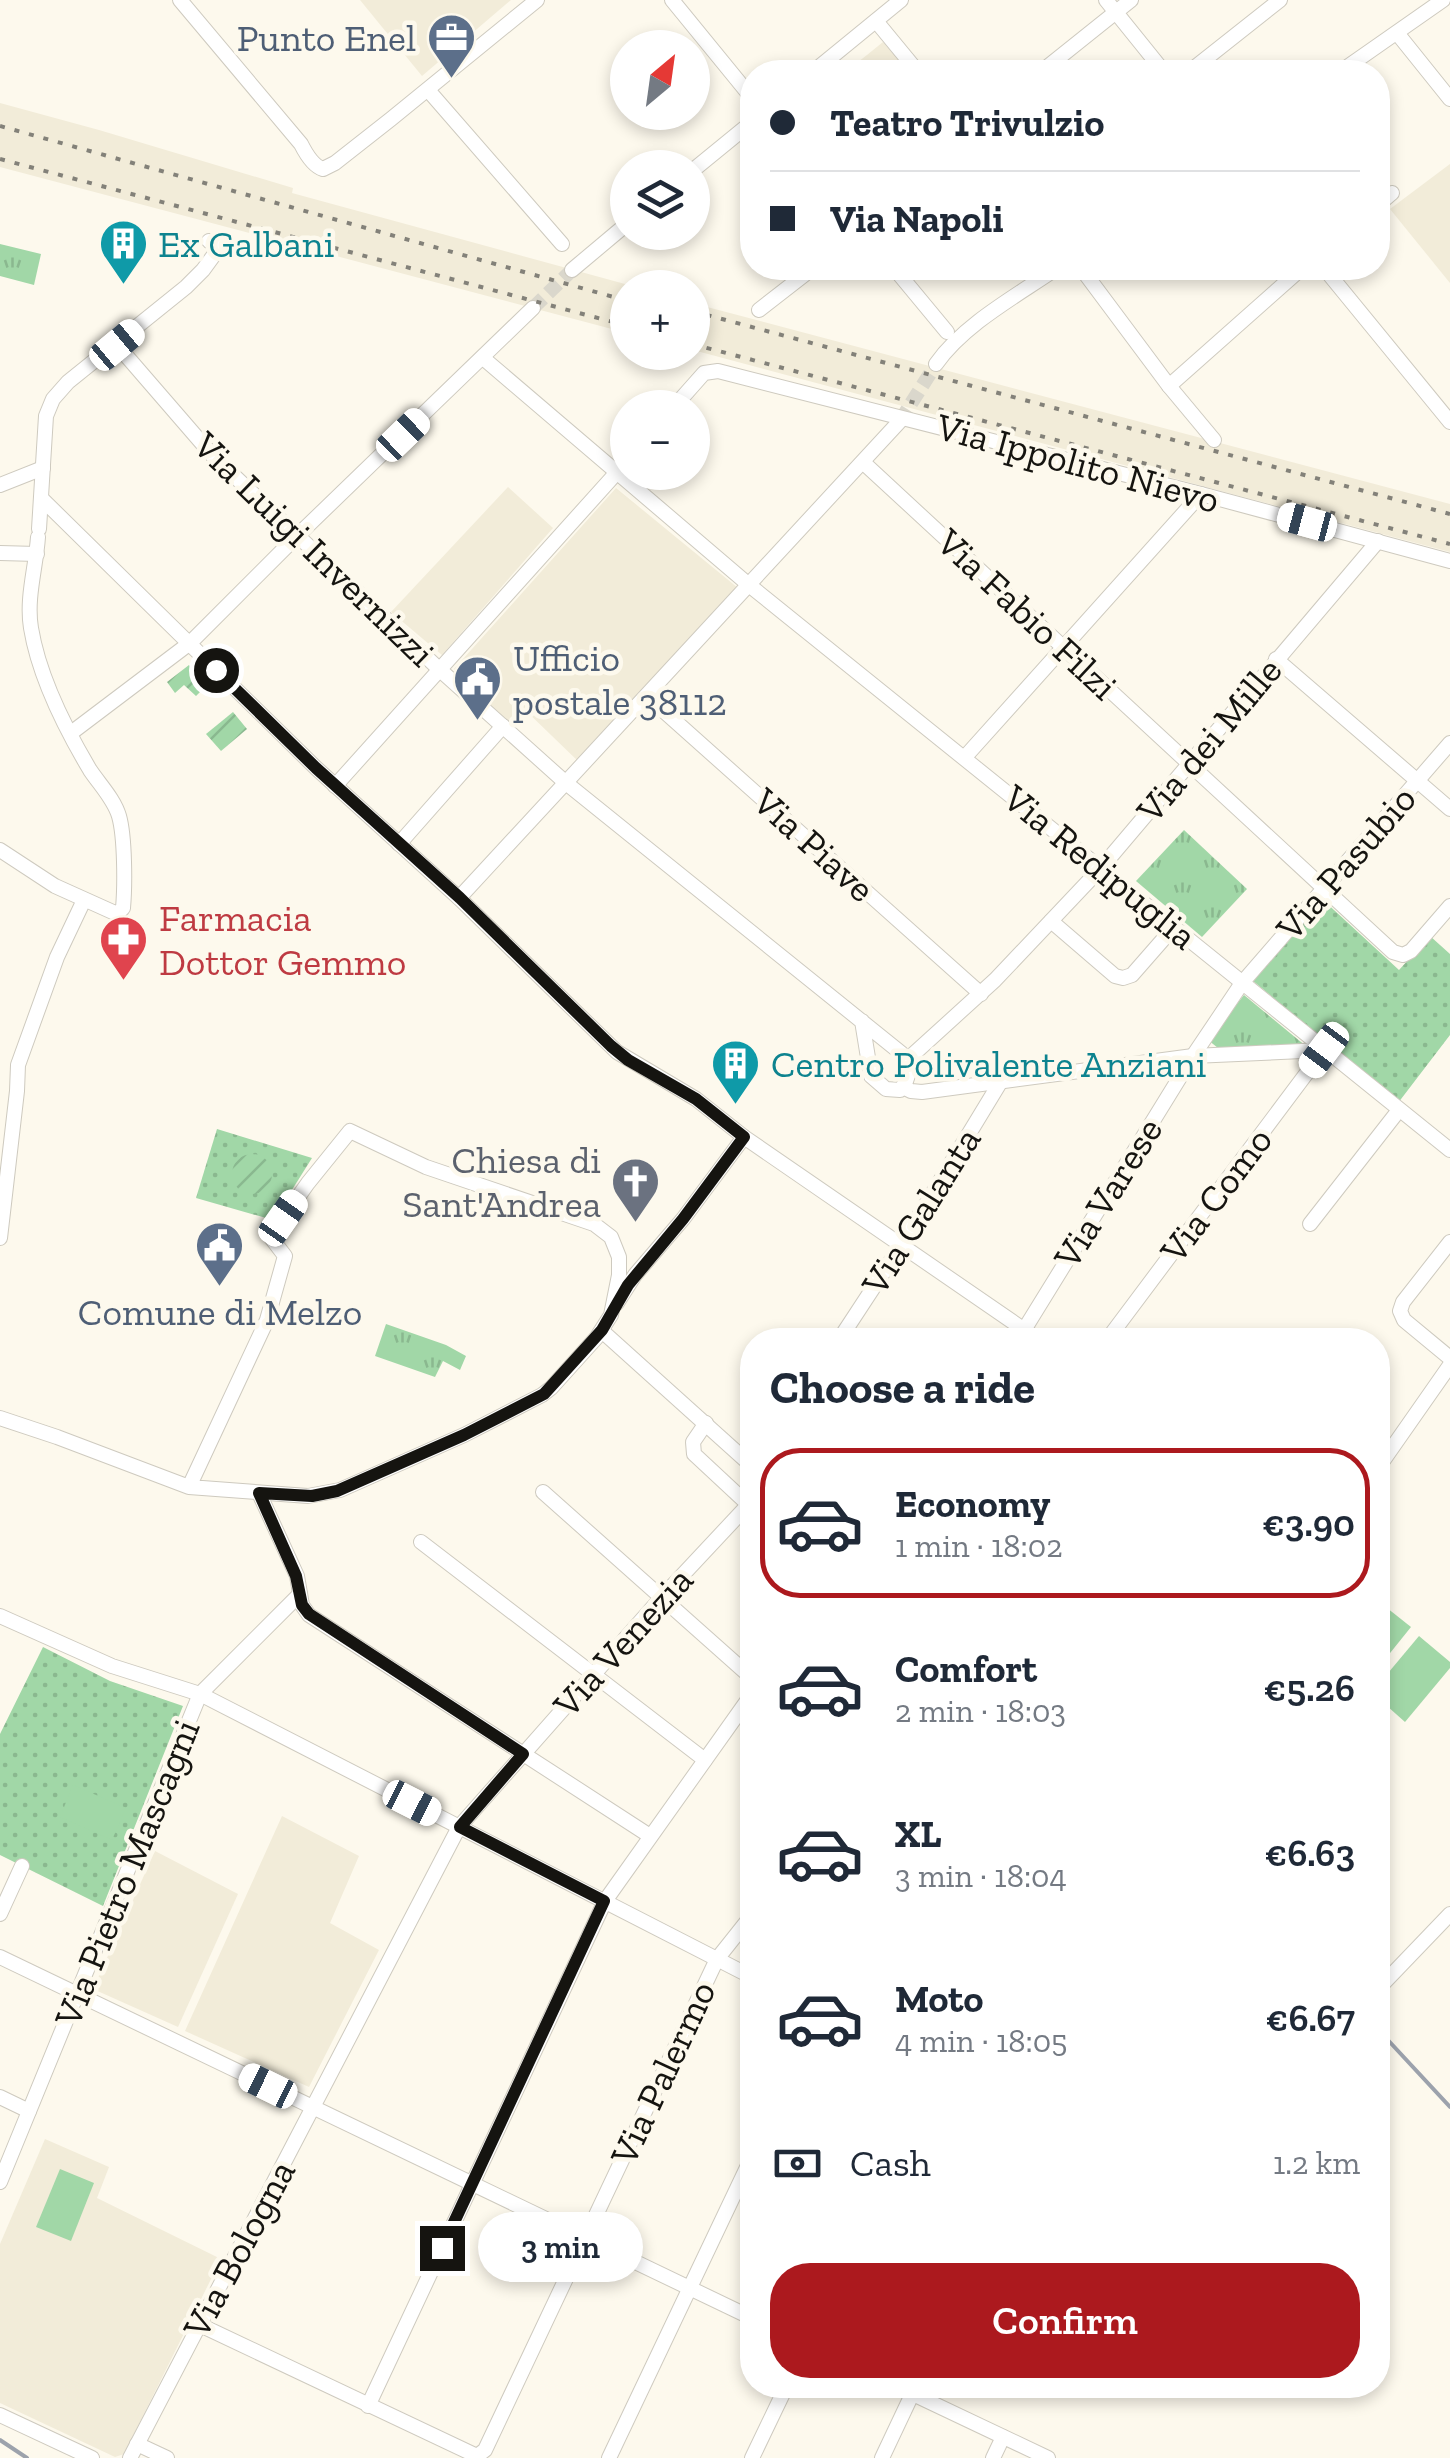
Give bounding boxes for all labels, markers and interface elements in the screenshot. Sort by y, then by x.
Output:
office icon: Punto Enel [425,12,477,80]
place label: Punto Enel [237,15,416,61]
north arrow [610,30,710,130]
map controls [610,30,710,490]
text: Teatro Trivulzio [830,100,1104,146]
button: layers [610,150,710,250]
text: Via Napoli [830,196,1004,242]
building icon: Ex Galbani [97,218,149,286]
place label: Ex Galbani [158,221,334,267]
button: + [610,270,710,370]
car [84,314,150,376]
button: − [610,390,710,490]
car [371,403,435,467]
street label: Via Ippolito Nievo [931,403,1224,523]
street label: Via Luigi Invernizzi [183,421,444,676]
car [1274,500,1340,544]
street label: Via Fabio Filzi [927,518,1127,709]
place label: Ufficio postale 38112 [513,635,727,725]
route start [194,648,239,693]
street label: Via dei Mille [1126,648,1291,833]
public building icon: Ufficio postale 38112 [452,654,504,722]
street label: Via Redipuglia [993,774,1206,959]
street label: Via Pasubio [1266,776,1426,950]
street label: Via Piave [743,778,884,912]
place label: Farmacia Dottor Gemmo [159,895,406,985]
pharmacy icon: Farmacia Dottor Gemmo [98,914,150,982]
car [1294,1017,1354,1083]
building icon: Centro Polivalente Anziani [710,1038,762,1106]
place label: Centro Polivalente Anziani [771,1041,1206,1087]
street label: Via Varese [1043,1109,1172,1278]
street label: Via Como [1150,1118,1282,1273]
street label: Via Galanta [851,1119,991,1304]
place label: Chiesa di Sant'Andrea [402,1137,601,1227]
church icon: Chiesa di Sant'Andrea [610,1156,662,1224]
car [254,1185,312,1251]
public building icon: Comune di Melzo [194,1220,246,1288]
place label: Comune di Melzo [78,1289,362,1335]
text: Choose a ride [770,1361,1035,1415]
icon: car [775,1478,865,1568]
text: Economy [895,1481,1050,1527]
text: €3.90 [1262,1500,1355,1546]
text: 1 min · 18:02 [895,1527,1063,1565]
street label: Via Venezia [543,1557,702,1727]
icon: car [775,1643,865,1733]
text: Comfort [895,1646,1037,1692]
text: €5.26 [1264,1665,1355,1711]
text: 2 min · 18:03 [895,1692,1066,1730]
street label: Via Pietro Mascagni [44,1713,210,2034]
car [378,1776,446,1830]
icon: car [775,1808,865,1898]
text: XL [895,1811,942,1857]
text: €6.63 [1265,1830,1355,1876]
text: 3 min · 18:04 [895,1857,1067,1895]
icon: car [775,1973,865,2063]
street label: Via Palermo [600,1974,726,2173]
text: Moto [895,1976,983,2022]
text: €6.67 [1266,1995,1355,2041]
text: 4 min · 18:05 [895,2022,1067,2060]
car [234,2059,302,2113]
icon: cash [770,2136,825,2191]
text: Cash [850,2140,931,2186]
text: 1.2 km [1273,2144,1360,2182]
street label: Via Bologna [173,2152,305,2347]
callout: 3 min [477,2213,642,2283]
route end [420,2226,465,2271]
text: 3 min [521,2228,600,2266]
button: Confirm [770,2263,1360,2378]

